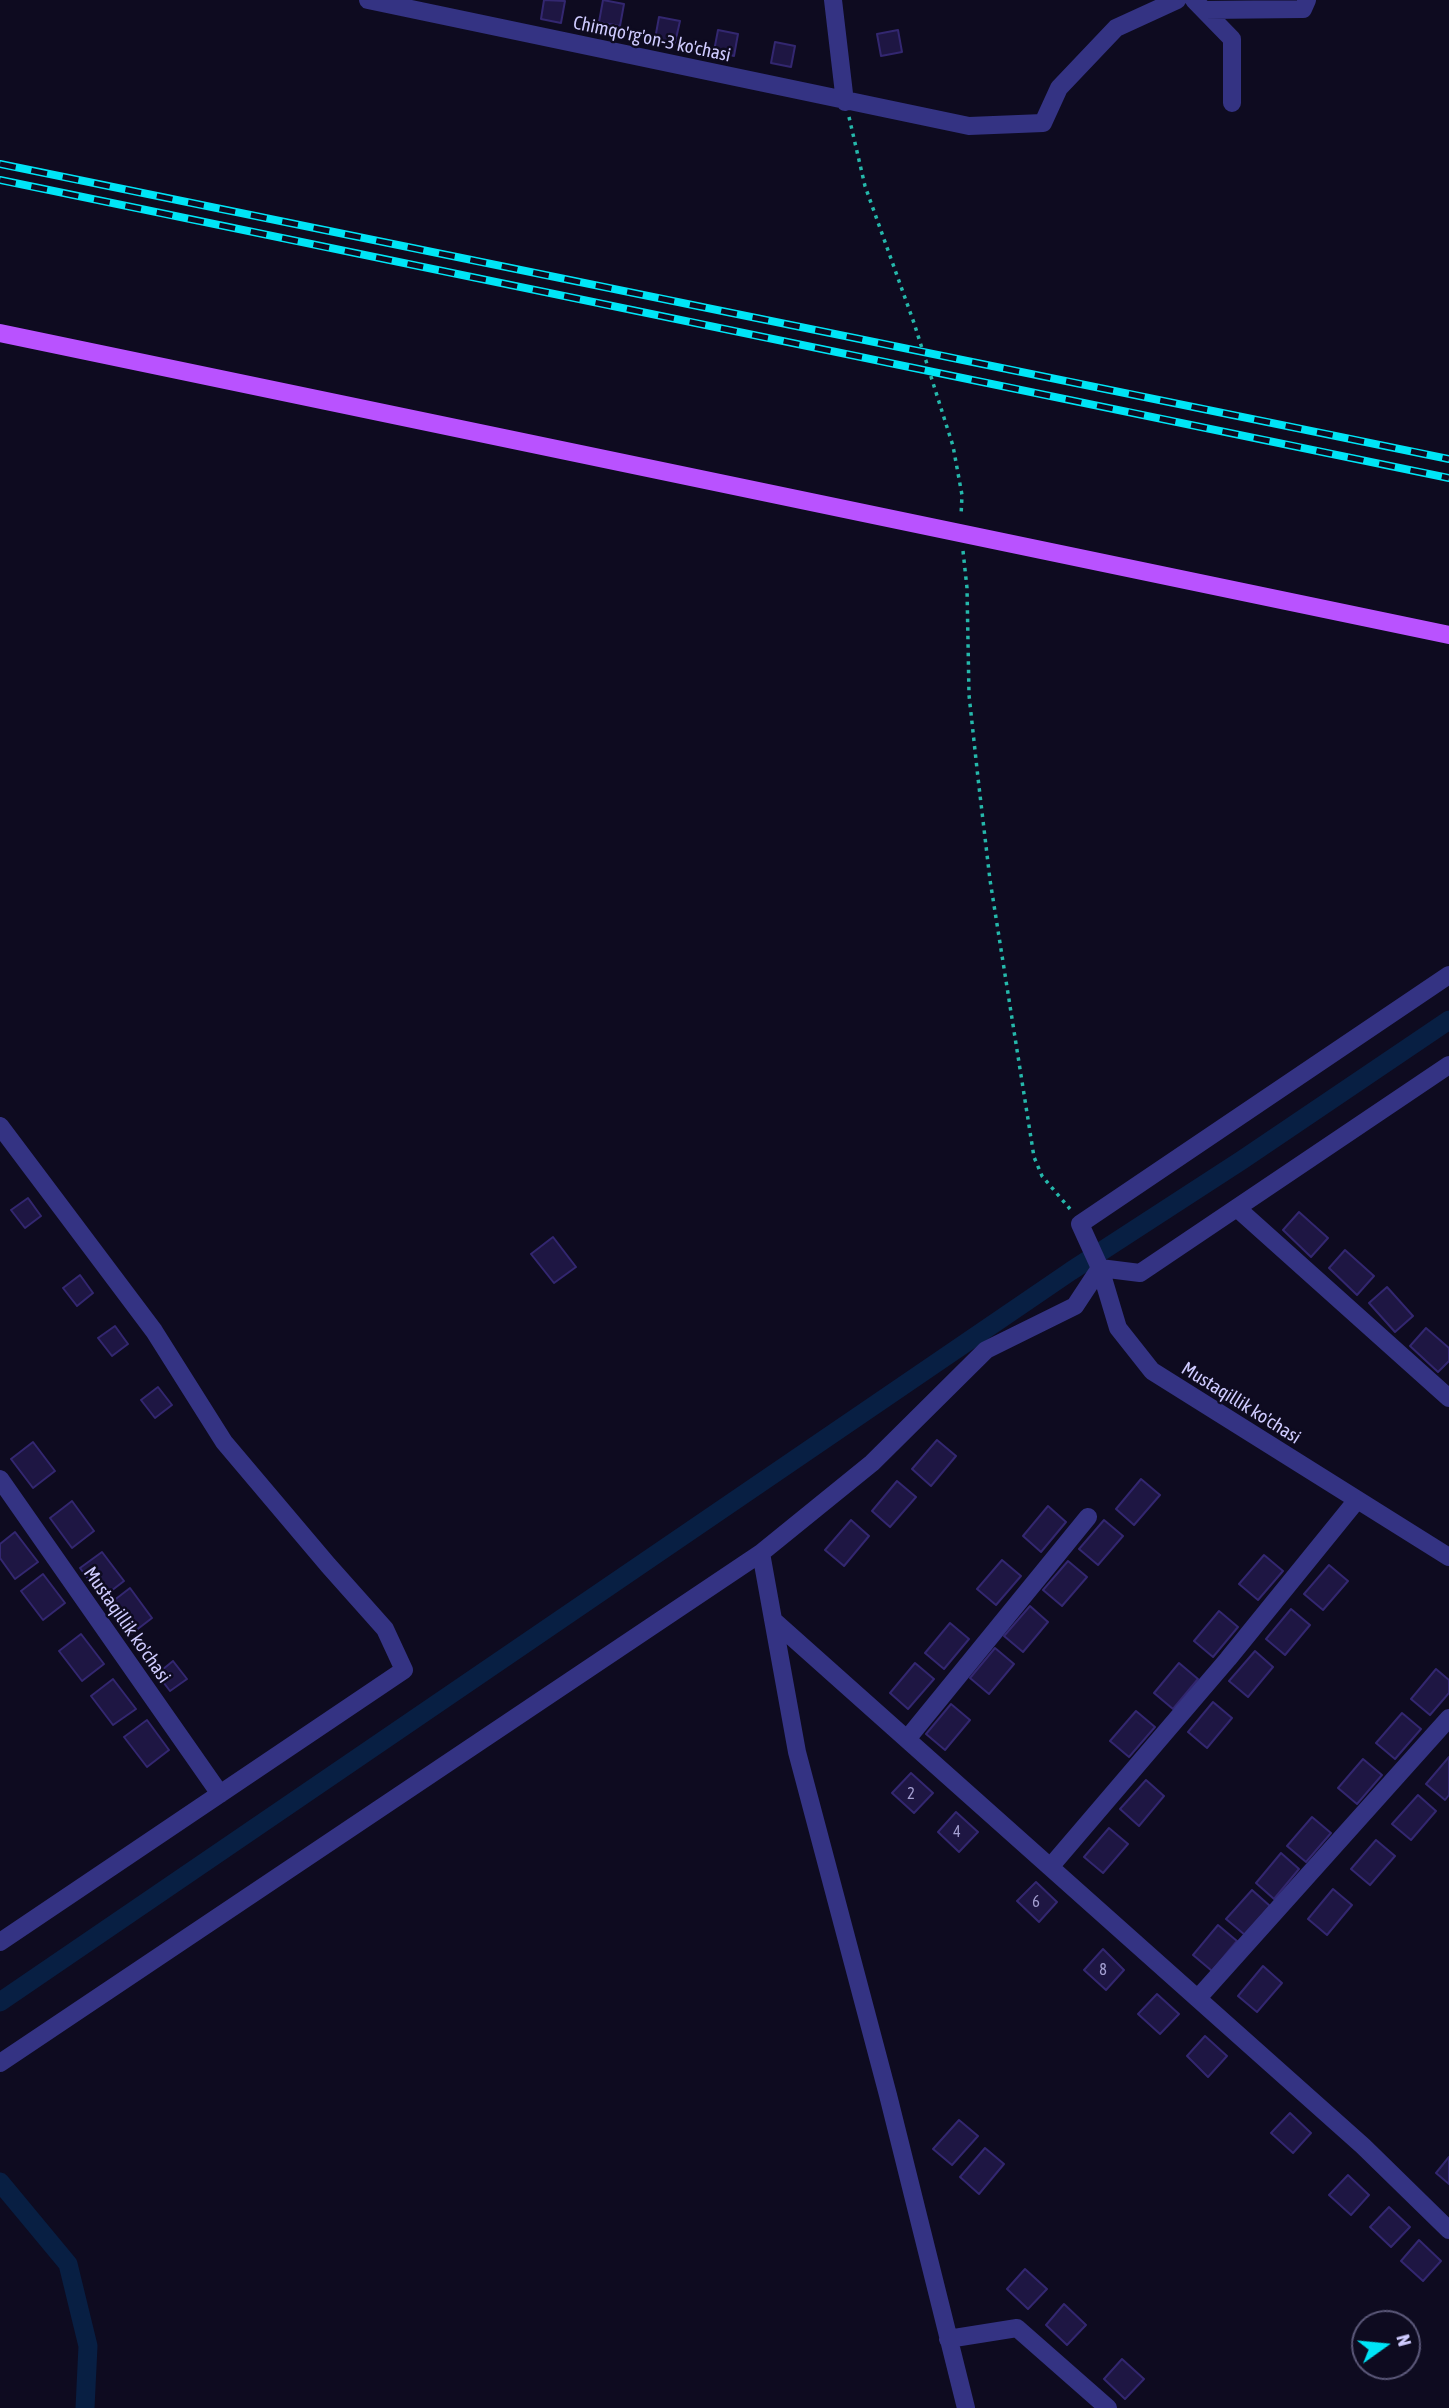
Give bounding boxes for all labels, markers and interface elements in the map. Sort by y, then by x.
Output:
street label: Chimqo'rg'on-3 ko'chasi [571,11,733,67]
street label: Mustaqillik ko'chasi [1177,1357,1305,1449]
street label: Mustaqillik ko'chasi [79,1563,175,1687]
house number: 2 [907,1784,915,1804]
house number: 4 [953,1822,961,1842]
house number: 6 [1032,1892,1040,1912]
house number: 8 [1099,1960,1107,1980]
north arrow [1351,2310,1421,2380]
text: N [1392,2332,1416,2348]

